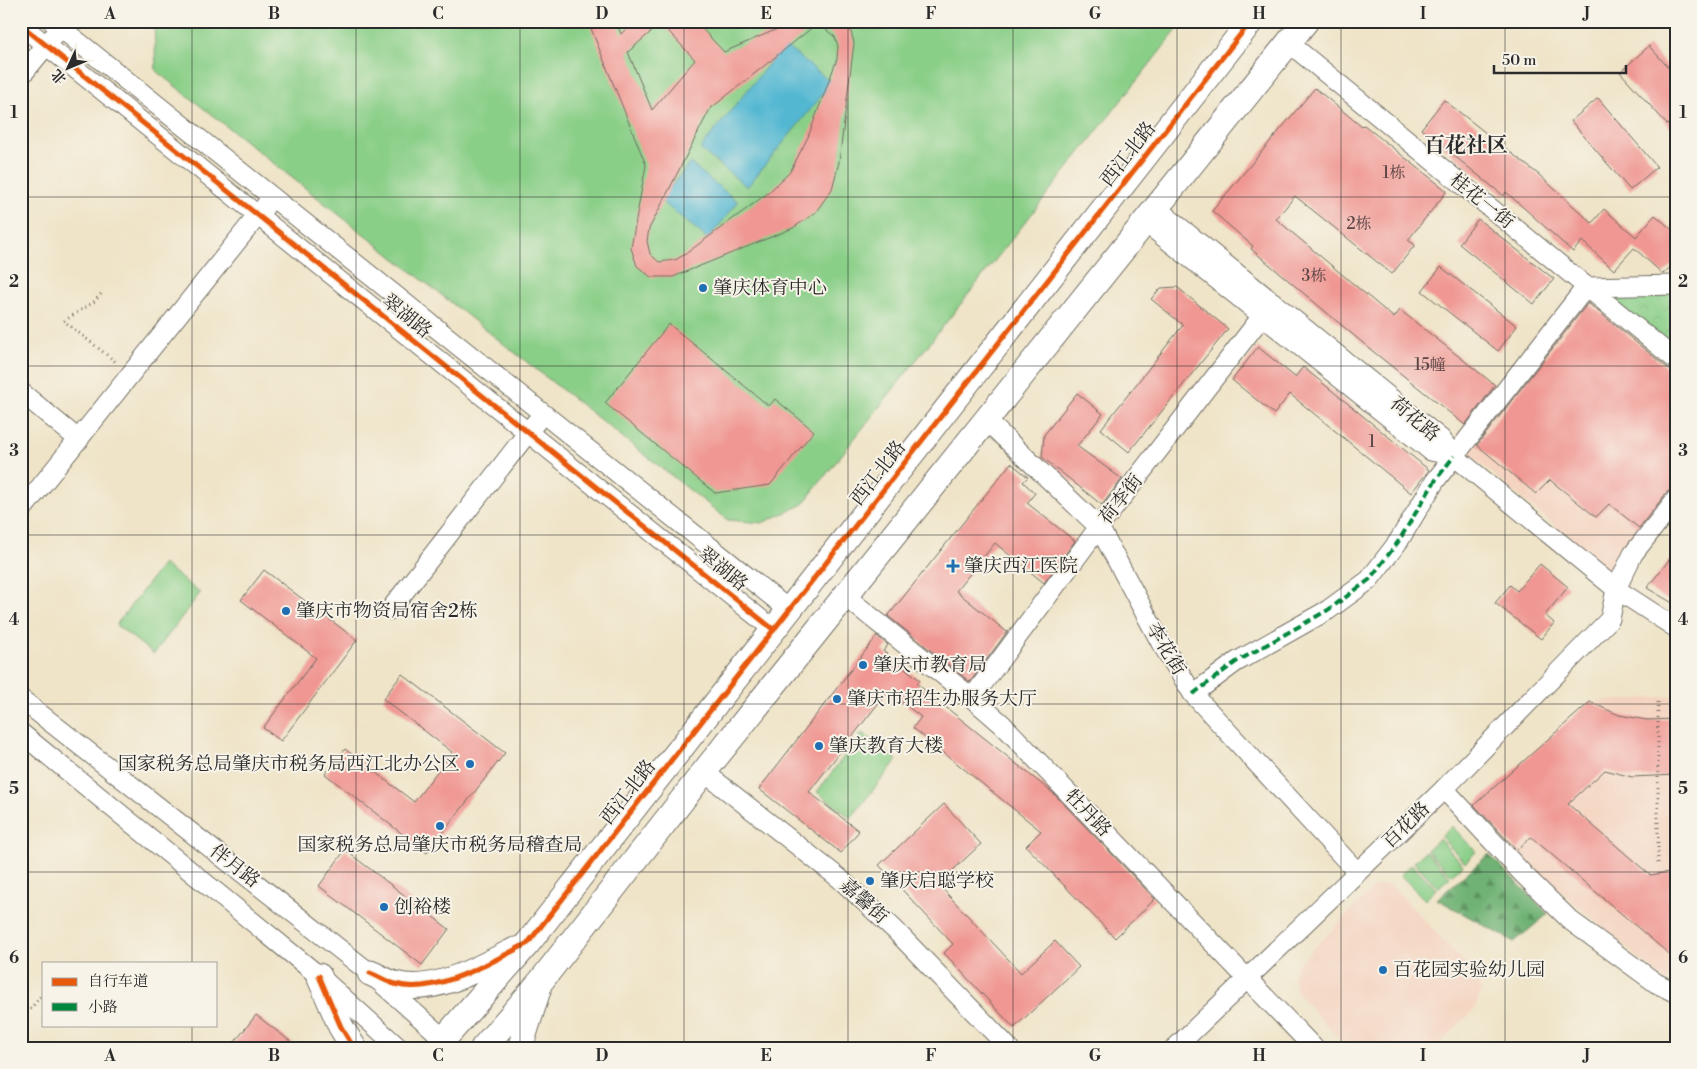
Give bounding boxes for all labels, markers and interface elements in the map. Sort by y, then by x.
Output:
text: A [103,4,116,24]
text: B [268,4,280,24]
text: C [432,4,444,24]
text: D [596,4,609,24]
text: E [760,4,772,24]
text: F [925,4,937,24]
text: G [1089,4,1102,24]
text: H [1252,4,1266,24]
text: I [1420,4,1426,24]
text: J [1582,4,1590,24]
north arrow [42,42,92,92]
scale bar [1494,42,1627,74]
text: 50 m [1502,51,1536,70]
text: 北 [48,65,71,88]
text: 1 [10,103,18,123]
text: 1 [1679,103,1687,123]
street label: 西江北路 [1095,117,1161,191]
district label: 百花社区 [1424,133,1508,159]
house number: 1栋 [1383,163,1405,183]
street label: 桂花一街 [1445,168,1519,234]
house number: 2栋 [1346,214,1372,234]
house number: 3栋 [1302,266,1326,286]
text: 2 [9,272,19,292]
text: 2 [1678,272,1688,292]
place label: 肇庆体育中心 [713,276,827,300]
marker: 肇庆体育中心 [697,282,709,294]
street label: 翠湖路 [377,289,437,343]
house number: 15幢 [1414,355,1446,375]
street label: 荷花路 [1385,391,1445,447]
house number: 1 [1369,432,1376,452]
street label: 西江北路 [845,436,911,510]
text: 3 [9,441,19,461]
text: 3 [1678,441,1688,461]
street label: 荷李街 [1094,469,1148,529]
street label: 翠湖路 [693,542,753,596]
place label: 肇庆西江医院 [964,554,1078,578]
marker: 肇庆西江医院 [946,559,960,573]
place label: 肇庆市物资局宿舍2栋 [296,599,478,623]
marker: 肇庆市物资局宿舍2栋 [280,605,292,617]
text: 4 [9,610,20,630]
text: 4 [1678,610,1689,630]
street label: 李花街 [1141,618,1191,680]
place label: 肇庆市教育局 [873,653,987,677]
marker: 肇庆市教育局 [857,659,869,671]
place label: 肇庆市招生办服务大厅 [847,687,1037,711]
marker: 肇庆市招生办服务大厅 [831,693,843,705]
place label: 肇庆教育大楼 [829,734,943,758]
marker: 肇庆教育大楼 [813,740,825,752]
place label: 国家税务总局肇庆市税务局西江北办公区 [118,752,460,776]
street label: 西江北路 [595,755,661,829]
marker: 国家税务总局肇庆市税务局西江北办公区 [464,758,476,770]
text: 5 [9,779,19,799]
text: 5 [1678,779,1688,799]
street label: 牡丹路 [1060,784,1116,842]
street label: 百花路 [1377,797,1435,853]
marker: 国家税务总局肇庆市税务局稽查局 [434,820,446,832]
place label: 国家税务总局肇庆市税务局稽查局 [297,833,583,857]
street label: 伴月路 [205,839,265,893]
place label: 肇庆启聪学校 [880,869,994,893]
street label: 嘉馨街 [835,873,893,929]
marker: 肇庆启聪学校 [864,875,876,887]
place label: 创裕楼 [394,895,451,919]
marker: 创裕楼 [378,901,390,913]
text: 6 [9,948,19,968]
text: 6 [1678,948,1688,968]
place label: 百花园实验幼儿园 [1393,958,1545,982]
legend [42,962,218,1026]
marker: 百花园实验幼儿园 [1377,964,1389,976]
text: 自行车道 [88,972,148,991]
text: 小路 [88,998,118,1017]
text: A [103,1046,116,1066]
text: B [268,1046,280,1066]
text: C [432,1046,444,1066]
text: D [596,1046,609,1066]
text: E [760,1046,772,1066]
text: F [925,1046,937,1066]
text: G [1089,1046,1102,1066]
text: H [1252,1046,1266,1066]
text: I [1420,1046,1426,1066]
text: J [1582,1046,1590,1066]

